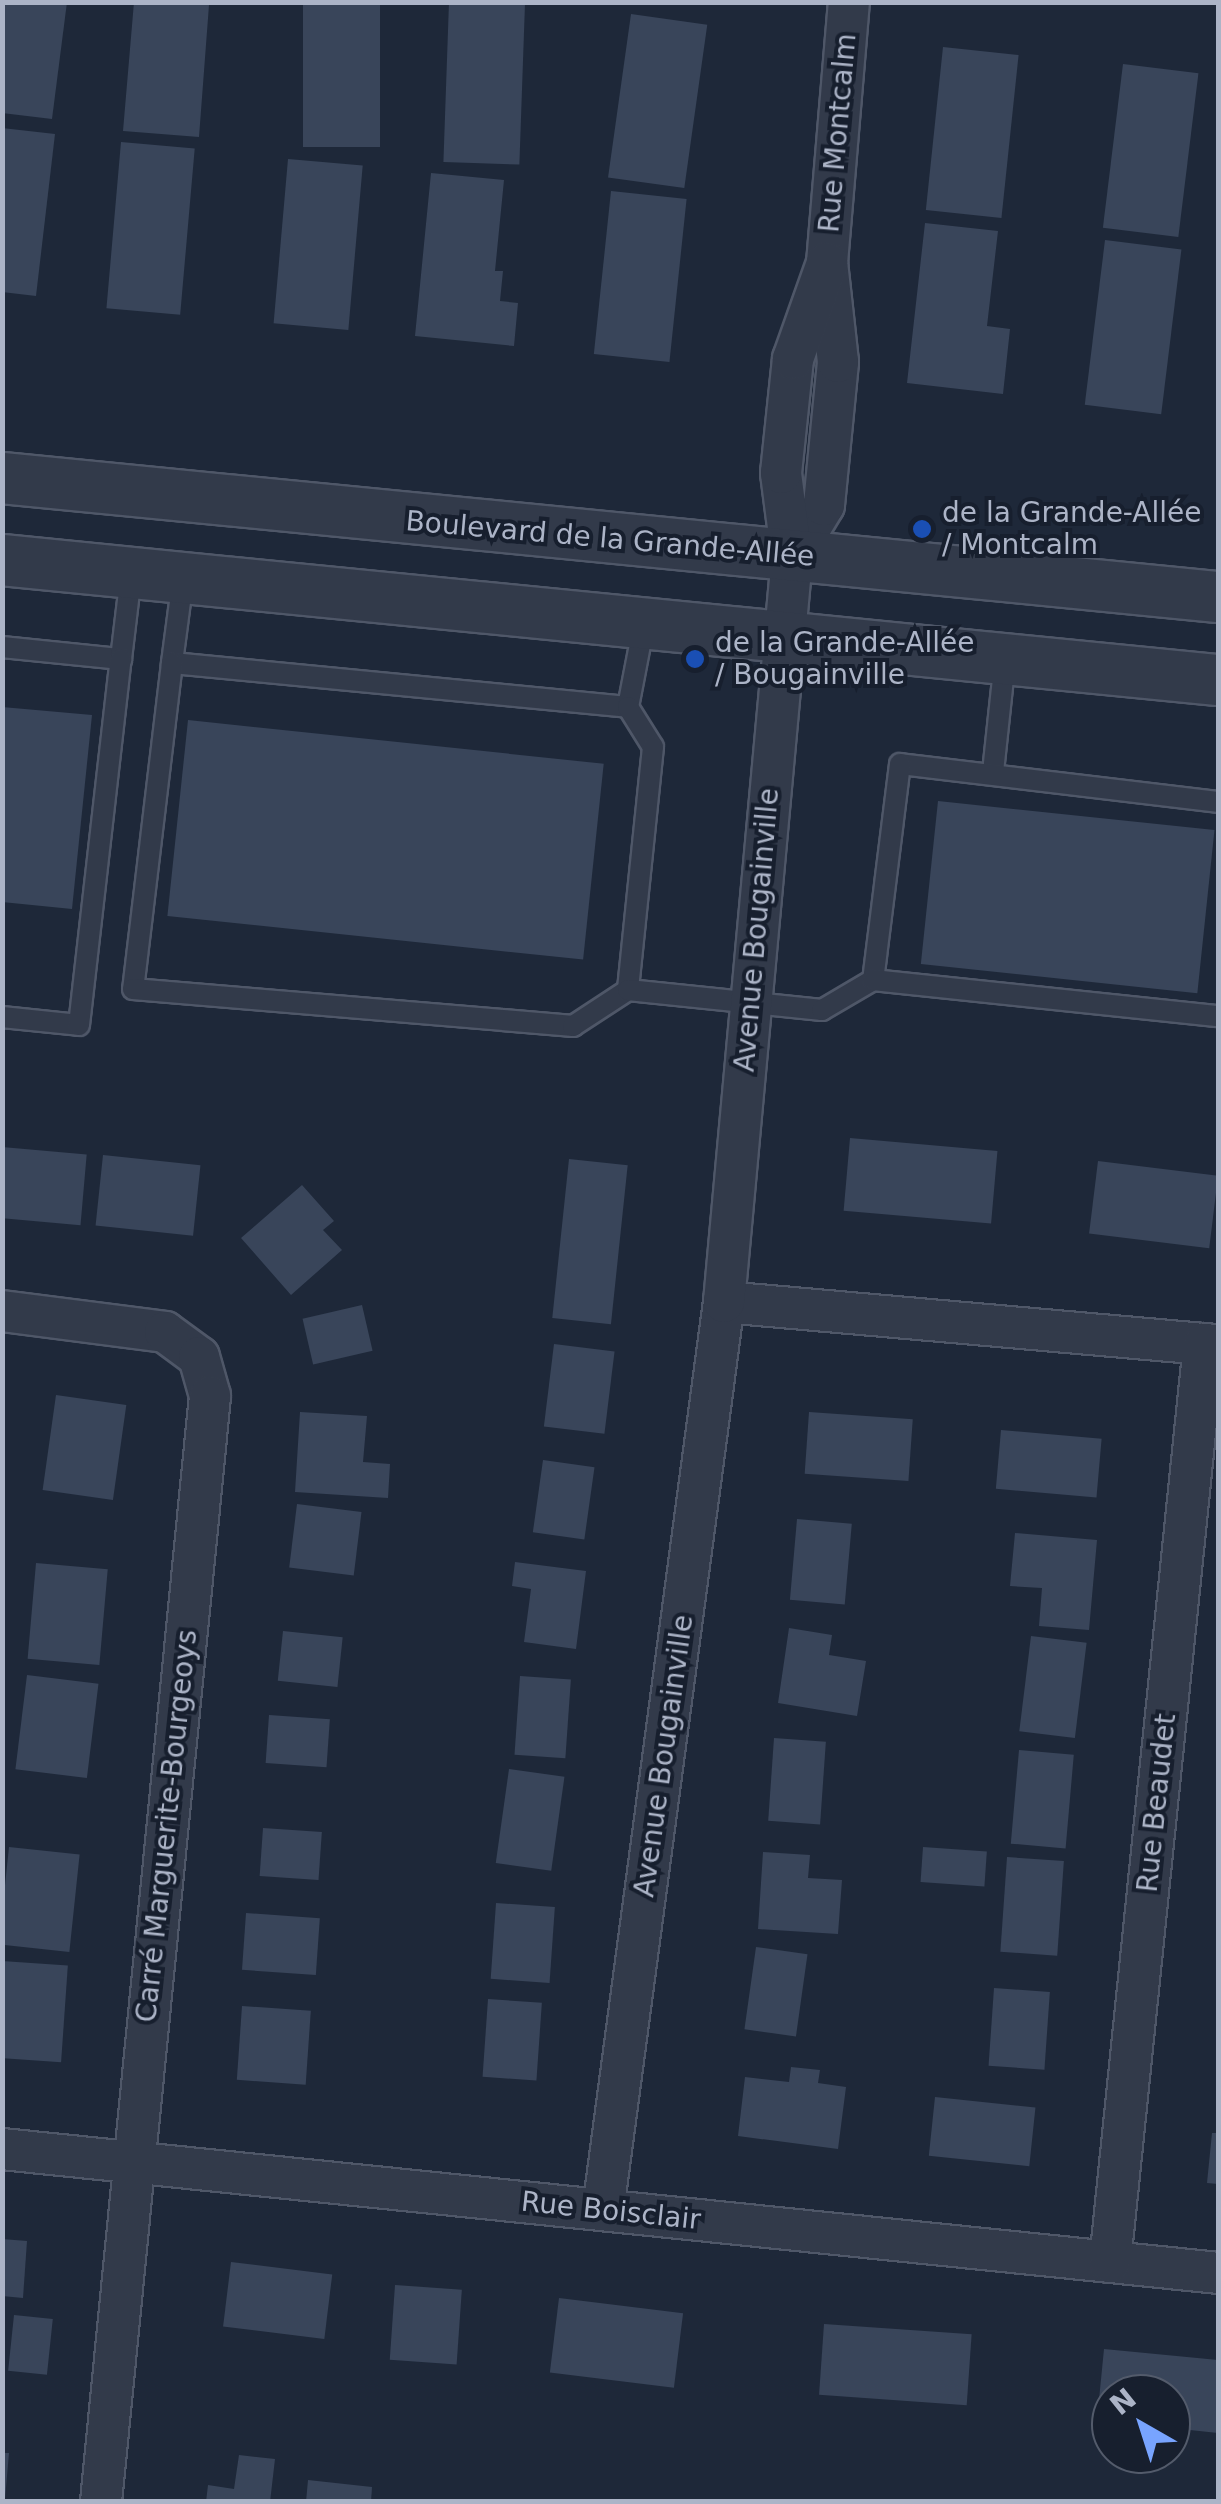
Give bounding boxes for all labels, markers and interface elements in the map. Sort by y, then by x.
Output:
street label: Rue Montcalm [813,32,863,234]
place label: de la Grande-Allée / Montcalm [942,496,1202,562]
street label: Boulevard de la Grande-Allée [404,504,816,574]
marker: de la Grande-Allée / Montcalm [911,518,933,540]
place label: de la Grande-Allée / Bougainville [715,626,975,692]
marker: de la Grande-Allée / Bougainville [684,648,706,670]
street label: Avenue Bougainville [728,787,786,1073]
street label: Avenue Bougainville [628,1613,700,1899]
street label: Carré Marguerite-Bourgeoys [130,1628,204,2024]
street label: Rue Beaudet [1131,1712,1183,1894]
street label: Rue Boisclair [520,2185,702,2237]
north arrow [1091,2374,1191,2474]
text: N [1104,2382,1143,2422]

